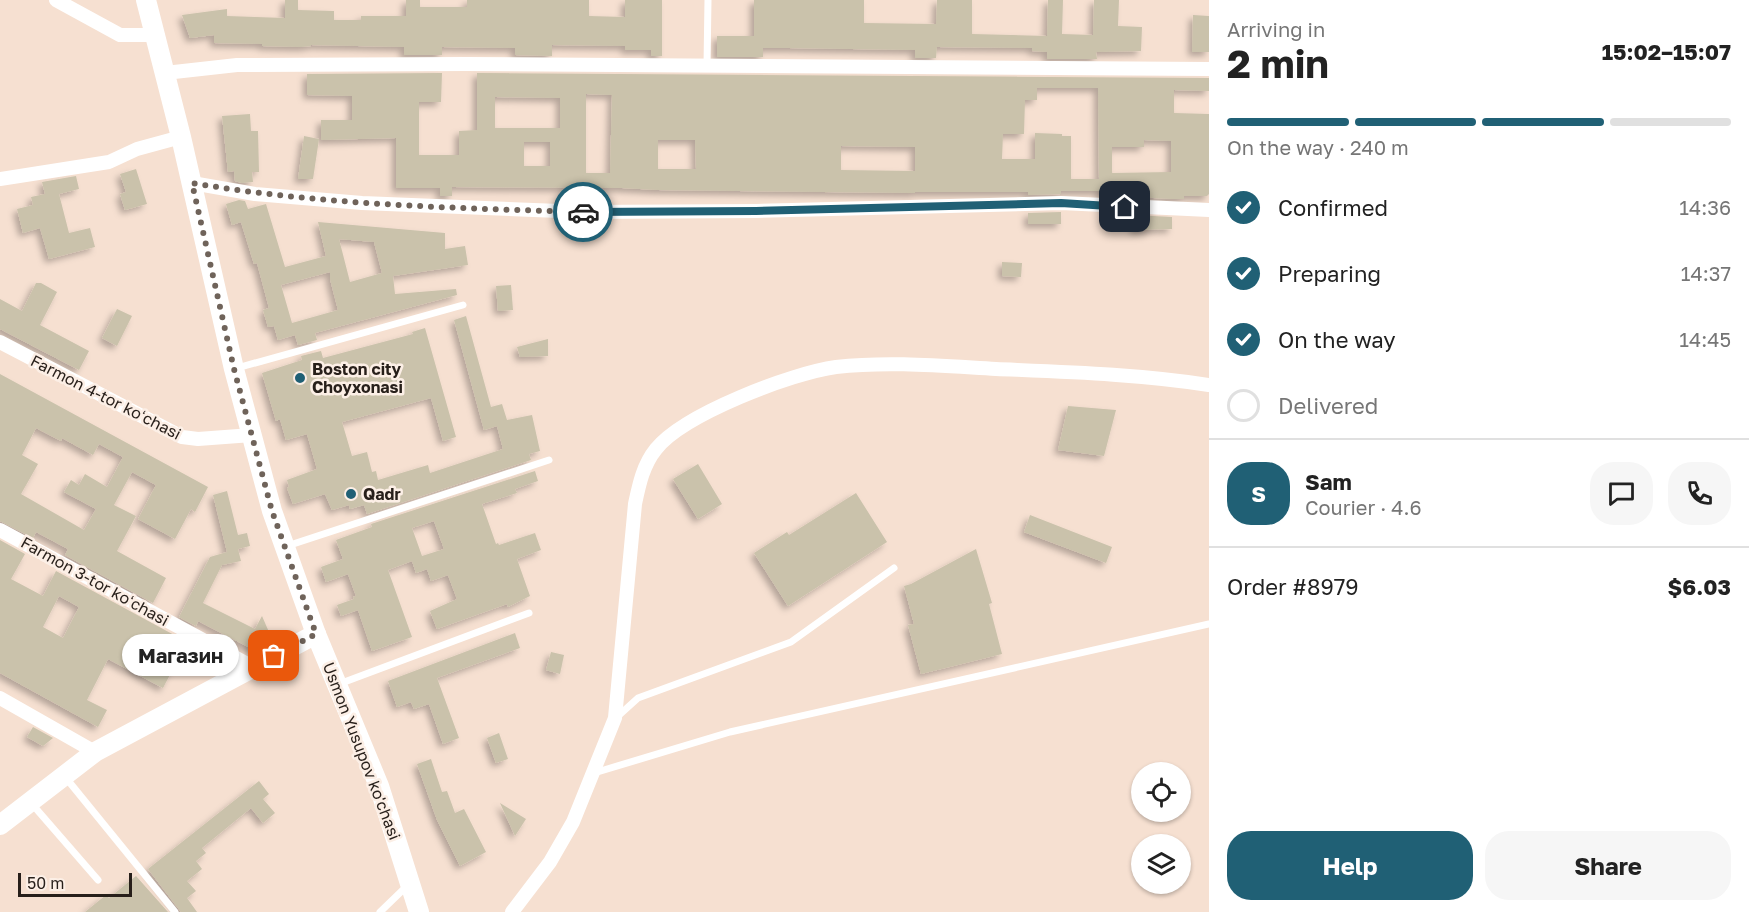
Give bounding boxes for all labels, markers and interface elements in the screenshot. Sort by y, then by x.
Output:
text: Arriving in [1227,17,1325,41]
text: 15:02–15:07 [1602,38,1731,65]
text: 2 min [1227,40,1329,87]
text: On the way · 240 m [1227,135,1409,159]
pin [1099,181,1150,232]
courier [553,182,613,242]
icon: home [1108,190,1141,223]
icon: check [1227,191,1260,224]
text: Confirmed [1278,194,1388,221]
text: 14:36 [1679,195,1731,219]
icon: car [567,196,600,229]
icon: check [1227,257,1260,290]
text: Preparing [1278,260,1381,287]
text: 14:37 [1681,261,1731,285]
icon: check [1227,323,1260,356]
text: On the way [1278,326,1396,353]
text: 14:45 [1679,327,1731,351]
street label: Farmon 4-tor koʻchasi [27,350,185,444]
place label: Boston city Choyxonasi [312,359,403,397]
marker: Boston city Choyxonasi [293,371,307,385]
text: Delivered [1278,392,1378,419]
button: chat [1590,462,1653,525]
button: phone [1668,462,1731,525]
text: Sam [1305,468,1352,495]
text: S [1251,480,1266,507]
place label: Qadr [363,484,401,504]
marker: Qadr [344,487,358,501]
text: Courier · 4.6 [1305,495,1422,519]
street label: Farmon 3-tor koʻchasi [18,532,172,630]
text: Order #8979 [1227,573,1359,600]
text: $6.03 [1668,573,1731,600]
pin [248,630,299,681]
callout: Магазин [121,635,238,677]
icon: bag [257,639,290,672]
text: Магазин [138,643,223,667]
street label: Usmon Yusupov ko'chasi [319,659,405,843]
map controls [1131,762,1191,894]
button: locate [1131,762,1191,822]
button: Help [1227,831,1473,900]
button: Share [1485,831,1731,900]
button: layers [1131,834,1191,894]
scale bar [18,870,132,898]
text: 50 m [27,873,64,893]

